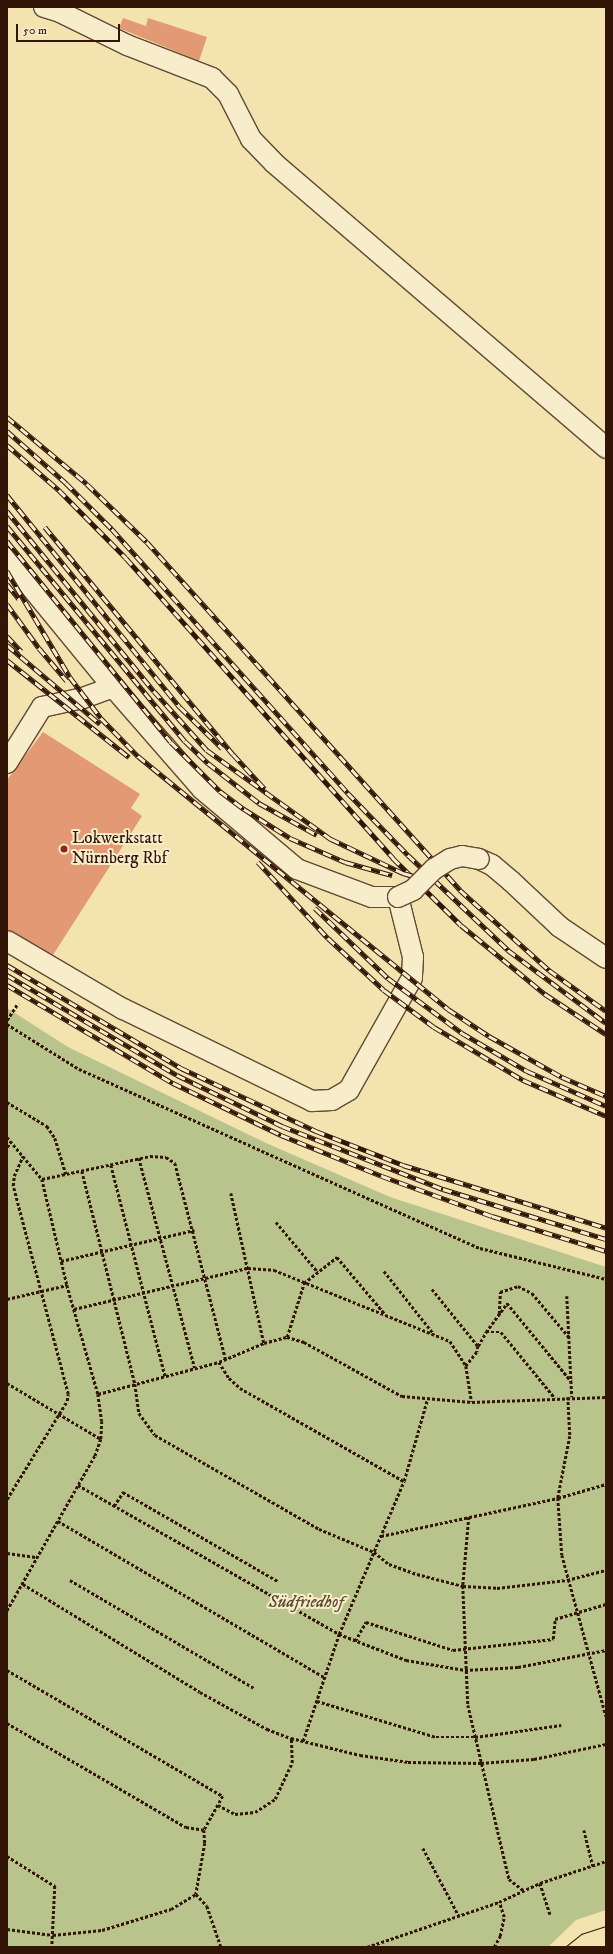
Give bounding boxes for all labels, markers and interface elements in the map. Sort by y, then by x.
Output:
scale bar [18,16,122,42]
text: 50 m [23,23,47,38]
place label: Lokwerkstatt Nürnberg Rbf [72,829,167,869]
marker: Lokwerkstatt Nürnberg Rbf [59,844,69,854]
park label: Südfriedhof [268,1593,344,1613]

